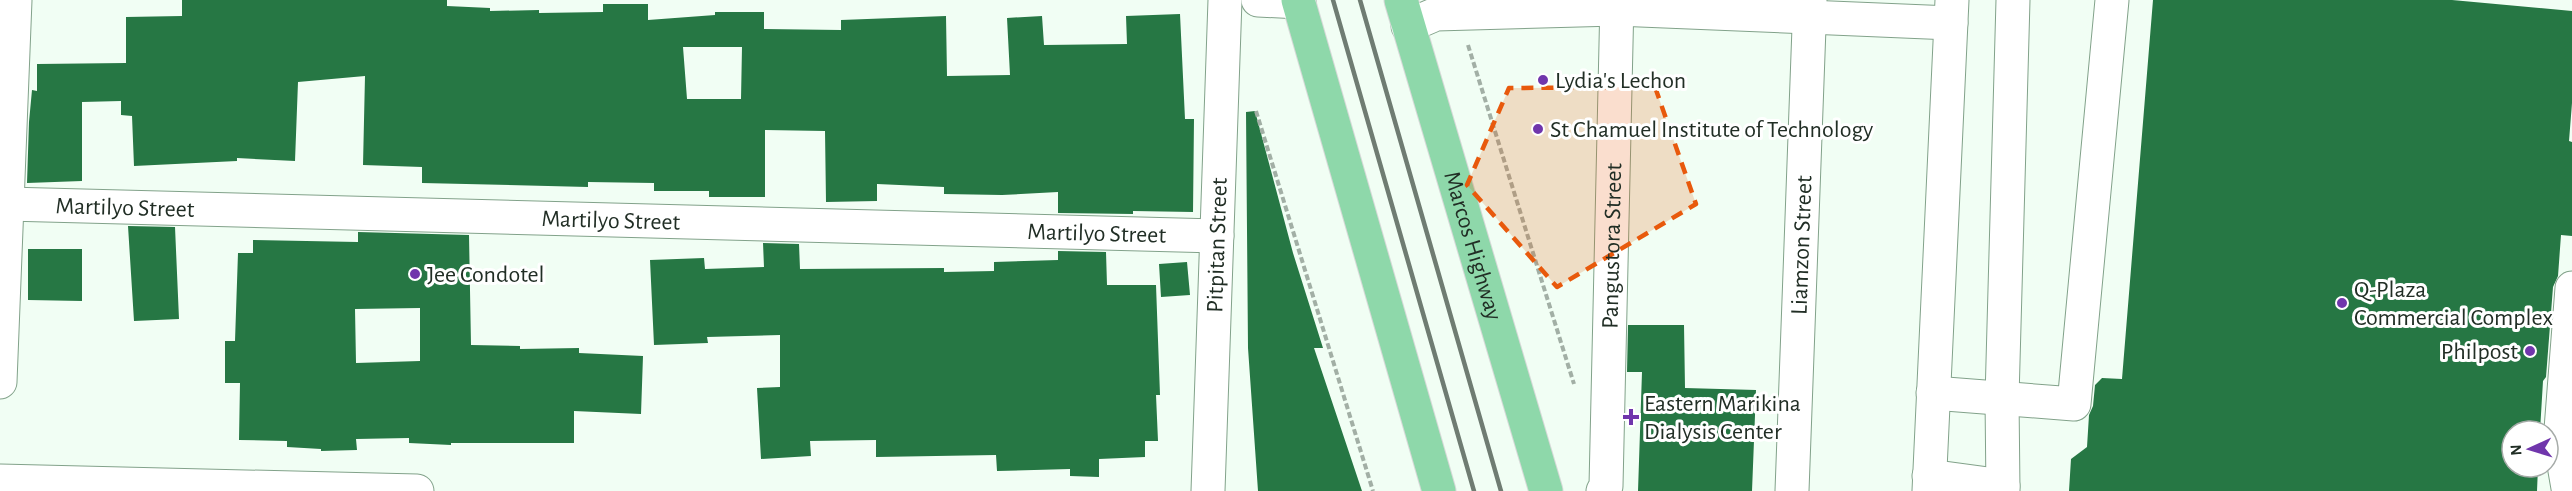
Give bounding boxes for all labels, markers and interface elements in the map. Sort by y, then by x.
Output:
place label: Lydia's Lechon [1555,69,1686,93]
marker: Lydia's Lechon [1536,73,1550,87]
place label: St Chamuel Institute of Technology [1550,118,1873,142]
marker: St Chamuel Institute of Technology [1531,122,1545,136]
street label: Pangustora Street [1599,162,1626,329]
street label: Marcos Highway [1439,169,1506,323]
street label: Liamzon Street [1787,175,1817,316]
street label: Pitpitan Street [1203,177,1232,313]
street label: Martilyo Street [55,194,195,222]
street label: Martilyo Street [541,207,681,235]
street label: Martilyo Street [1027,220,1167,248]
place label: Jee Condotel [427,263,545,287]
marker: Jee Condotel [408,267,422,281]
place label: Q-Plaza Commercial Complex [2354,278,2553,330]
marker: Q-Plaza Commercial Complex [2335,296,2349,310]
place label: Philpost [2441,340,2518,364]
marker: Philpost [2523,344,2537,358]
place label: Eastern Marikina Dialysis Center [1644,392,1801,444]
marker: Eastern Marikina Dialysis Center [1622,408,1640,426]
north arrow [2500,419,2560,479]
text: N [2508,444,2524,456]

